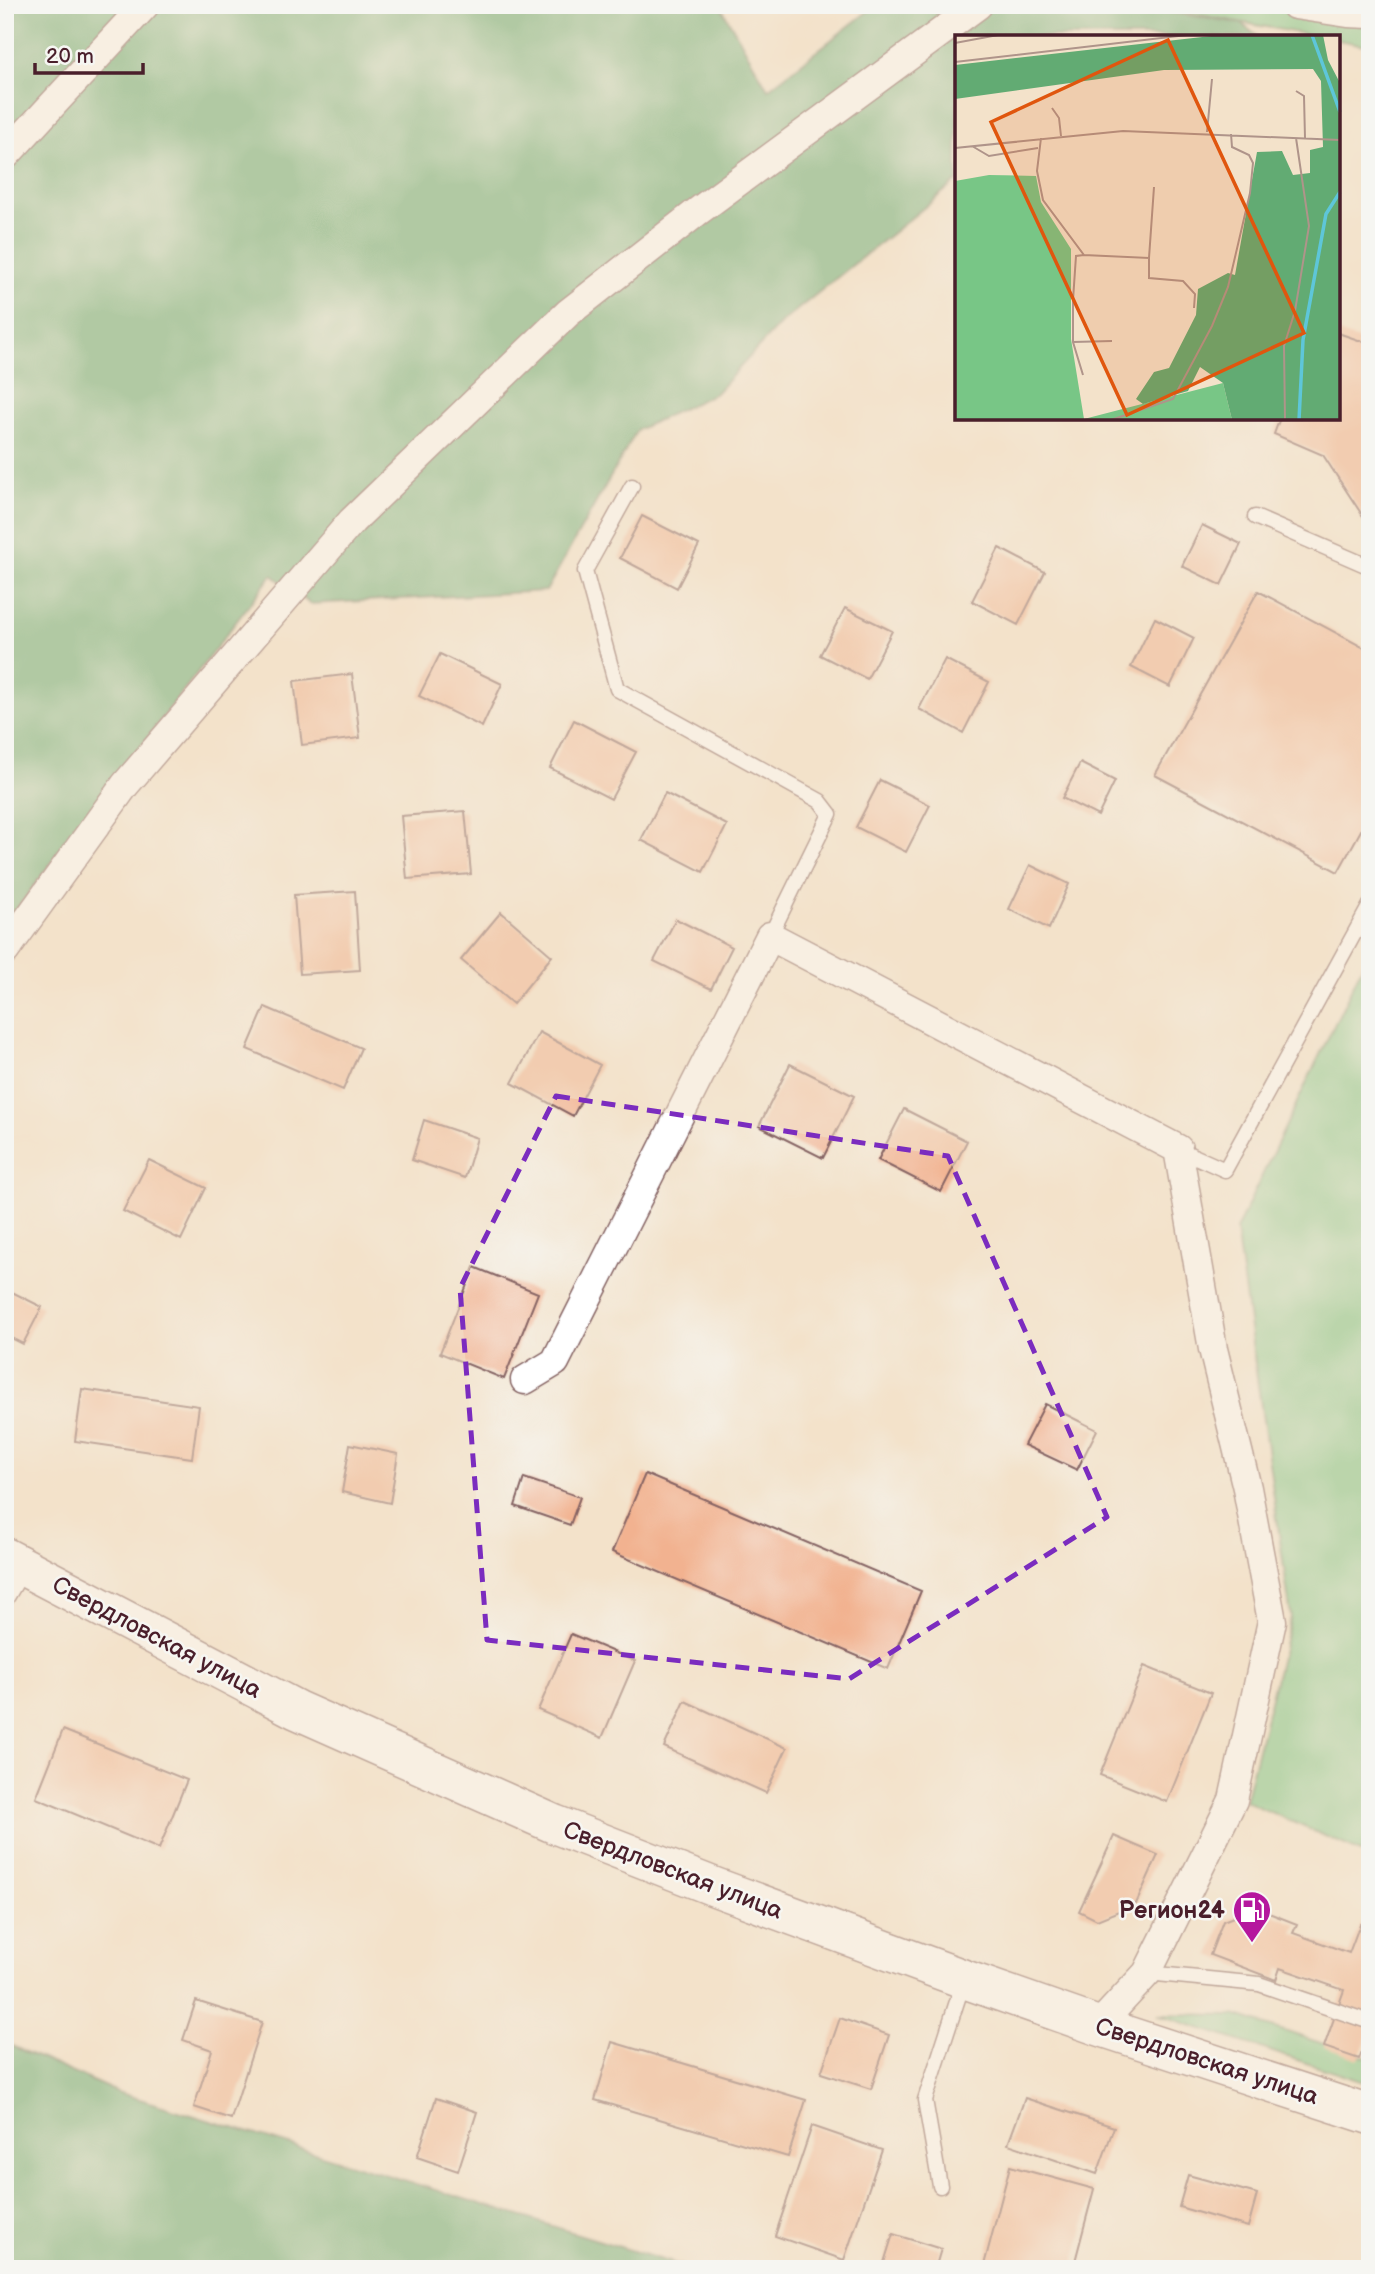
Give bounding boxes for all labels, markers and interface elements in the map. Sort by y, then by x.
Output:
scale bar [35,32,144,76]
inset map [955,35,1340,420]
text: 20 m [46,44,94,69]
street label: Свердловская улица [47,1570,266,1705]
street label: Свердловская улица [559,1815,787,1926]
fuel station icon: Регион24 [1231,1889,1273,1944]
place label: Регион24 [1119,1896,1225,1925]
street label: Свердловская улица [1092,2012,1322,2111]

